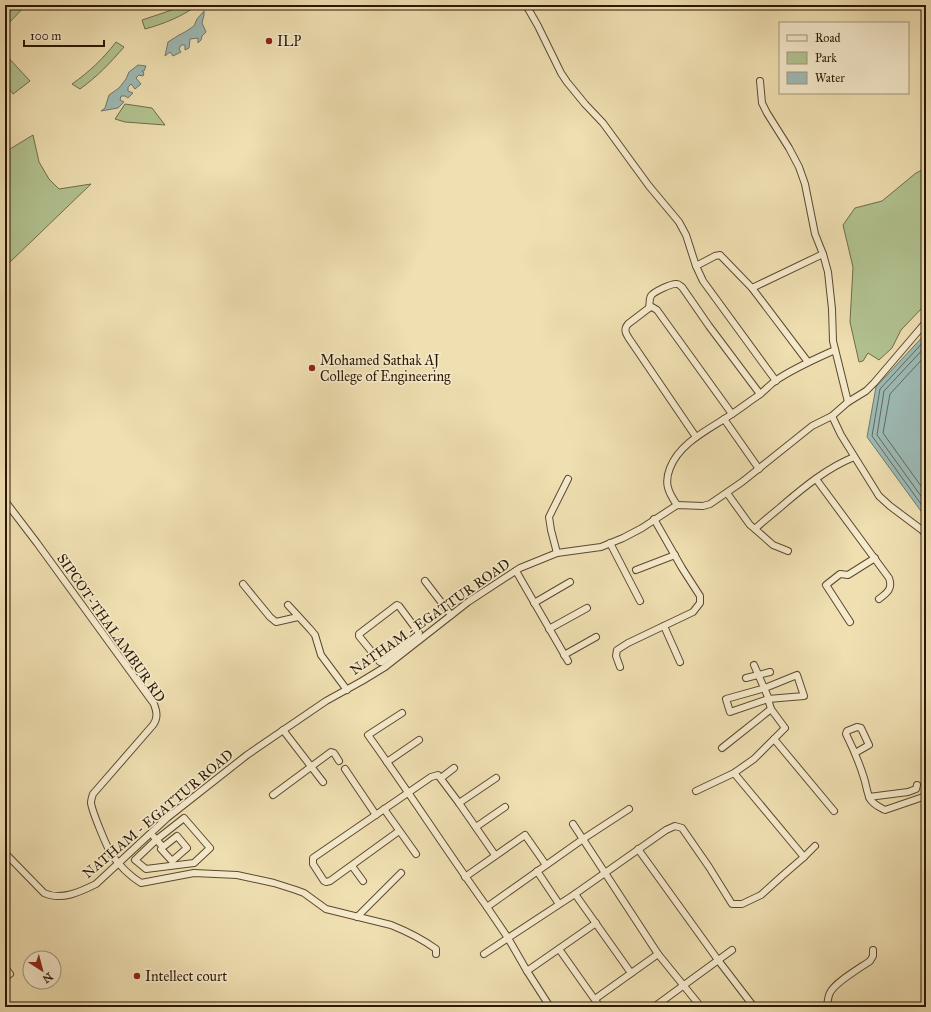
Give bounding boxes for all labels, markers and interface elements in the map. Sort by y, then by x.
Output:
scale bar [24,22,104,48]
legend [779,22,909,94]
text: 100 m [30,29,61,43]
text: Road [815,31,841,45]
place label: ILP [277,33,301,50]
marker: ILP [264,36,274,46]
text: Park [815,51,837,65]
text: Water [815,71,845,85]
place label: Mohamed Sathak AJ College of Engineering [320,352,451,385]
marker: Mohamed Sathak AJ College of Engineering [307,363,317,373]
street label: SIPCOT-THALAMBUR RD [53,551,169,705]
street label: NATHAM - EGATTUR ROAD [347,555,513,679]
street label: NATHAM - EGATTUR ROAD [79,746,237,882]
north arrow [22,950,62,990]
place label: Intellect court [145,968,227,985]
text: N [39,970,55,986]
marker: Intellect court [132,971,142,981]

